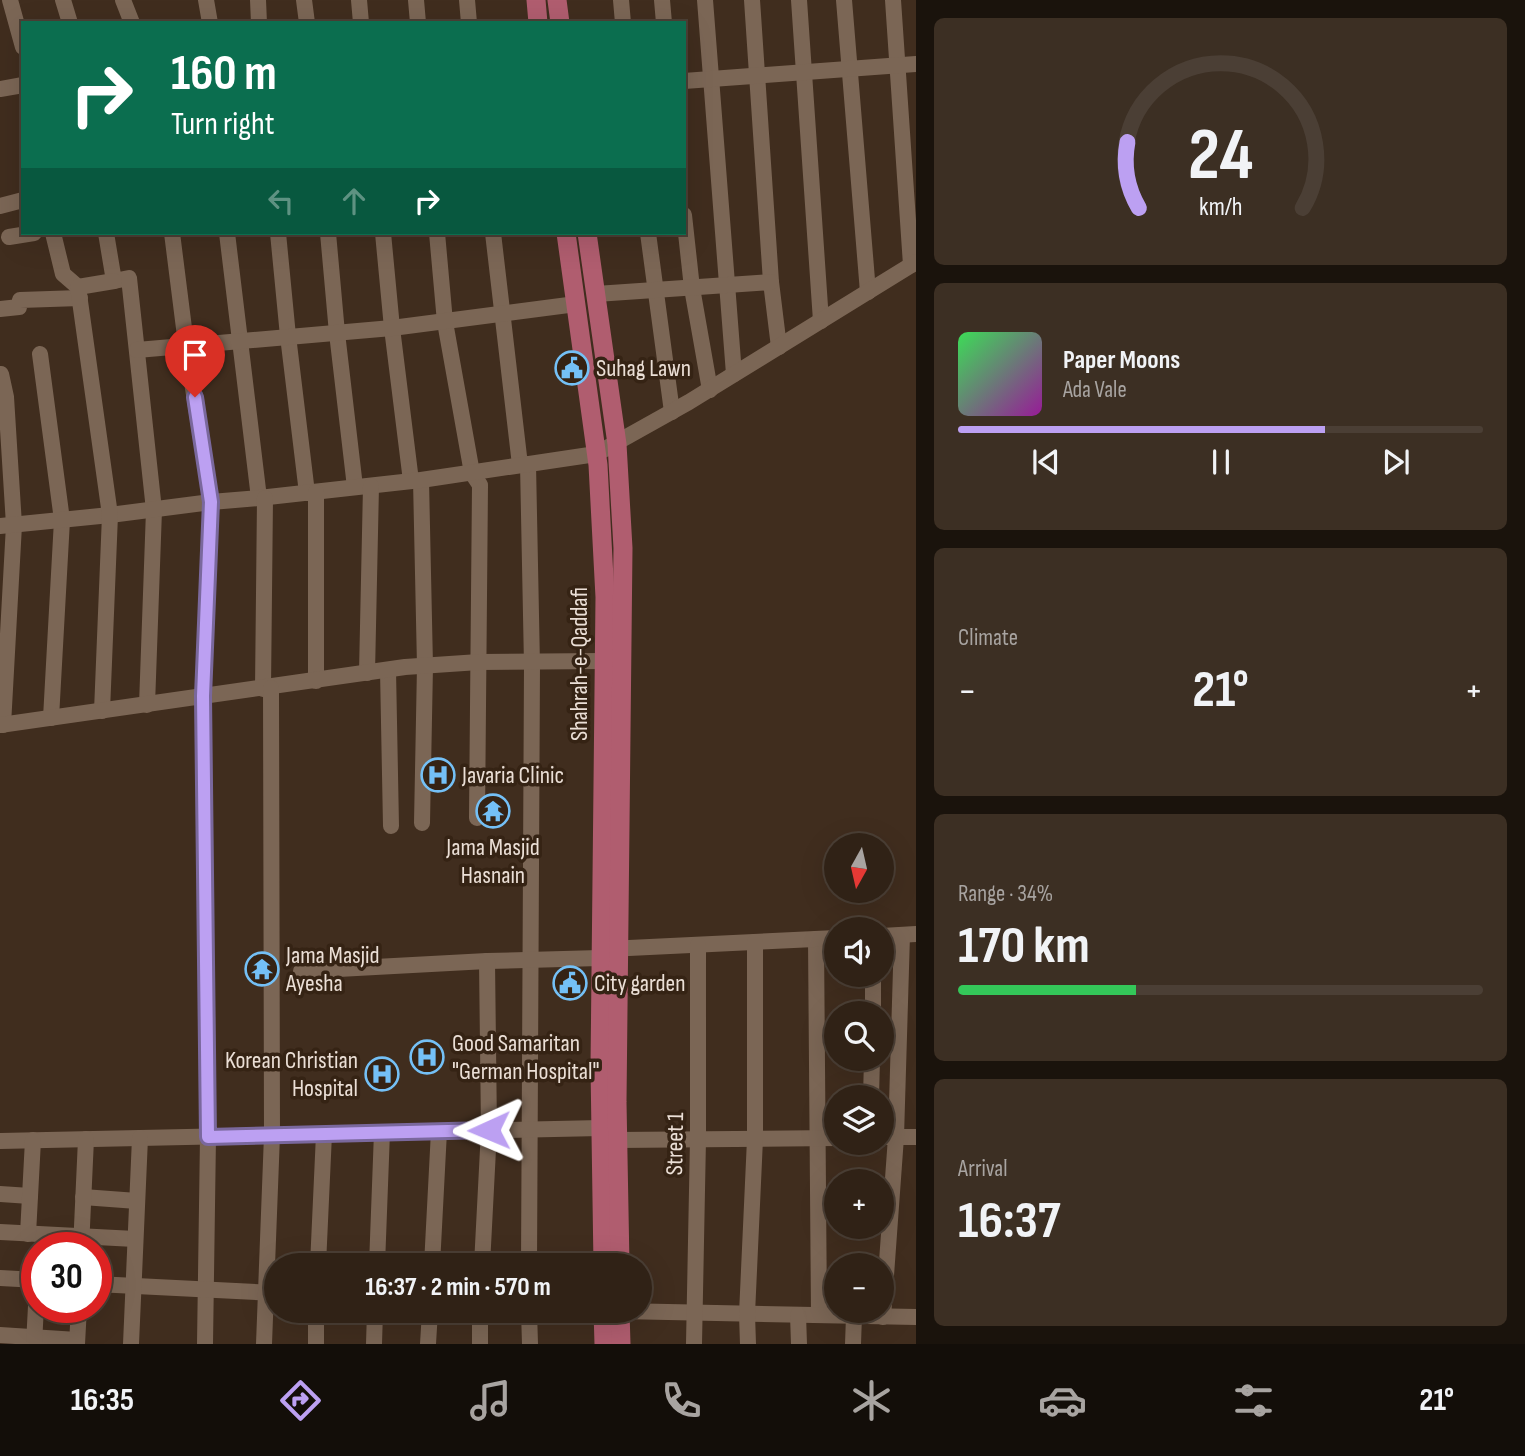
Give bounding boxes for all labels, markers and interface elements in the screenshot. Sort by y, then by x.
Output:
text: 160 m [171,45,277,104]
icon: right [56,49,147,140]
text: Turn right [171,105,275,144]
text: 24 [1188,112,1253,200]
icon: left [262,182,300,220]
icon: ahead [335,182,373,220]
icon: right [408,182,446,220]
text: km/h [1199,191,1242,222]
pin [165,325,225,397]
icon: arrive [176,336,214,374]
text: Paper Moons [1063,345,1180,376]
public building icon: Suhag Lawn [553,349,591,387]
place label: Suhag Lawn [596,354,691,383]
text: Ada Vale [1063,376,1127,404]
icon: previous [1027,443,1065,481]
icon: pause [1202,443,1240,481]
icon: next [1377,443,1415,481]
street label: Shahrah-e-Qaddafi [565,587,594,741]
text: Climate [958,624,1018,652]
text: 21° [1192,659,1249,722]
text: − [958,669,977,714]
text: + [1464,669,1483,714]
hospital icon: Javaria Clinic [419,756,457,794]
place label: Javaria Clinic [461,761,564,790]
temple icon: Jama Masjid Hasnain [474,792,512,830]
place label: Jama Masjid Hasnain [445,833,540,890]
north arrow [824,833,894,903]
map controls [824,833,894,1323]
text: Range · 34% [958,880,1053,908]
text: 170 km [958,915,1090,978]
button: sound [824,917,894,987]
place label: Jama Masjid Ayesha [285,941,380,998]
temple icon: Jama Masjid Ayesha [243,950,281,988]
public building icon: City garden [551,964,589,1002]
place label: City garden [594,969,686,998]
button: search [824,1001,894,1071]
place label: Good Samaritan "German Hospital" [452,1029,599,1086]
hospital icon: Good Samaritan "German Hospital" [408,1038,446,1076]
place label: Korean Christian Hospital [225,1046,358,1103]
hospital icon: Korean Christian Hospital [363,1055,401,1093]
button: layers [824,1085,894,1155]
position arrow [452,1093,526,1167]
street label: Street 1 [660,1112,690,1176]
text: Arrival [958,1155,1007,1183]
button: + [824,1169,894,1239]
text: 16:37 [958,1190,1060,1253]
speed limit sign: 30 [21,1232,112,1323]
button: − [824,1253,894,1323]
text: 16:37 · 2 min · 570 m [365,1272,551,1303]
icon: directions [276,1376,325,1425]
icon: music [466,1376,515,1425]
icon: phone [657,1376,706,1425]
icon: climate [847,1376,896,1425]
icon: car [1038,1376,1087,1425]
icon: filters [1229,1376,1278,1425]
text: 16:35 [71,1381,134,1420]
text: 21° [1419,1381,1454,1420]

